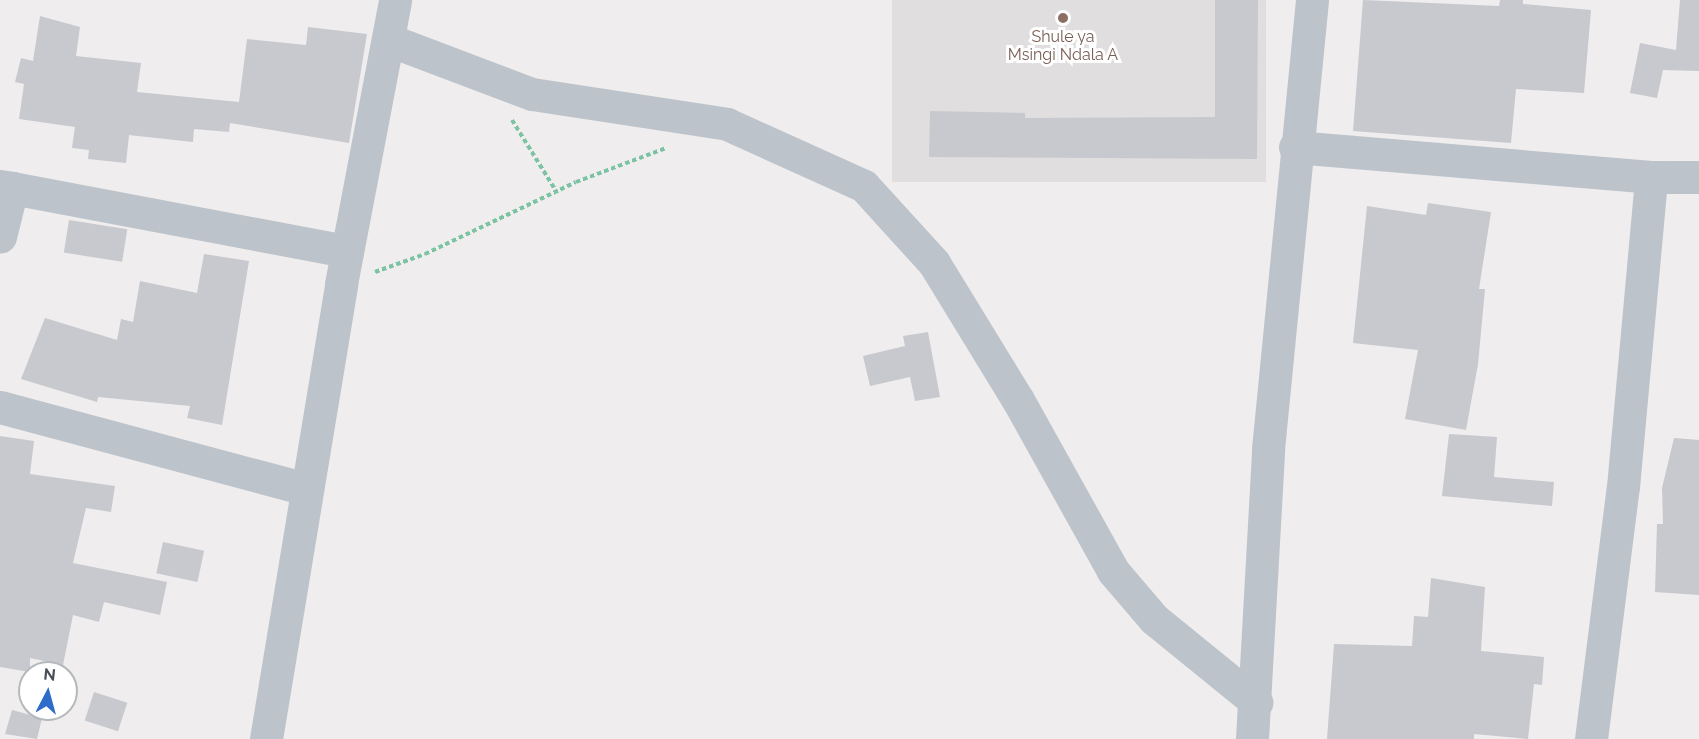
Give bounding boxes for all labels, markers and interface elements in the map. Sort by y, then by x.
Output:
marker: Shule ya Msingi Ndala A [1056,11,1070,25]
place label: Shule ya Msingi Ndala A [1008,27,1118,65]
north arrow [18,661,78,721]
text: N [43,665,57,685]

